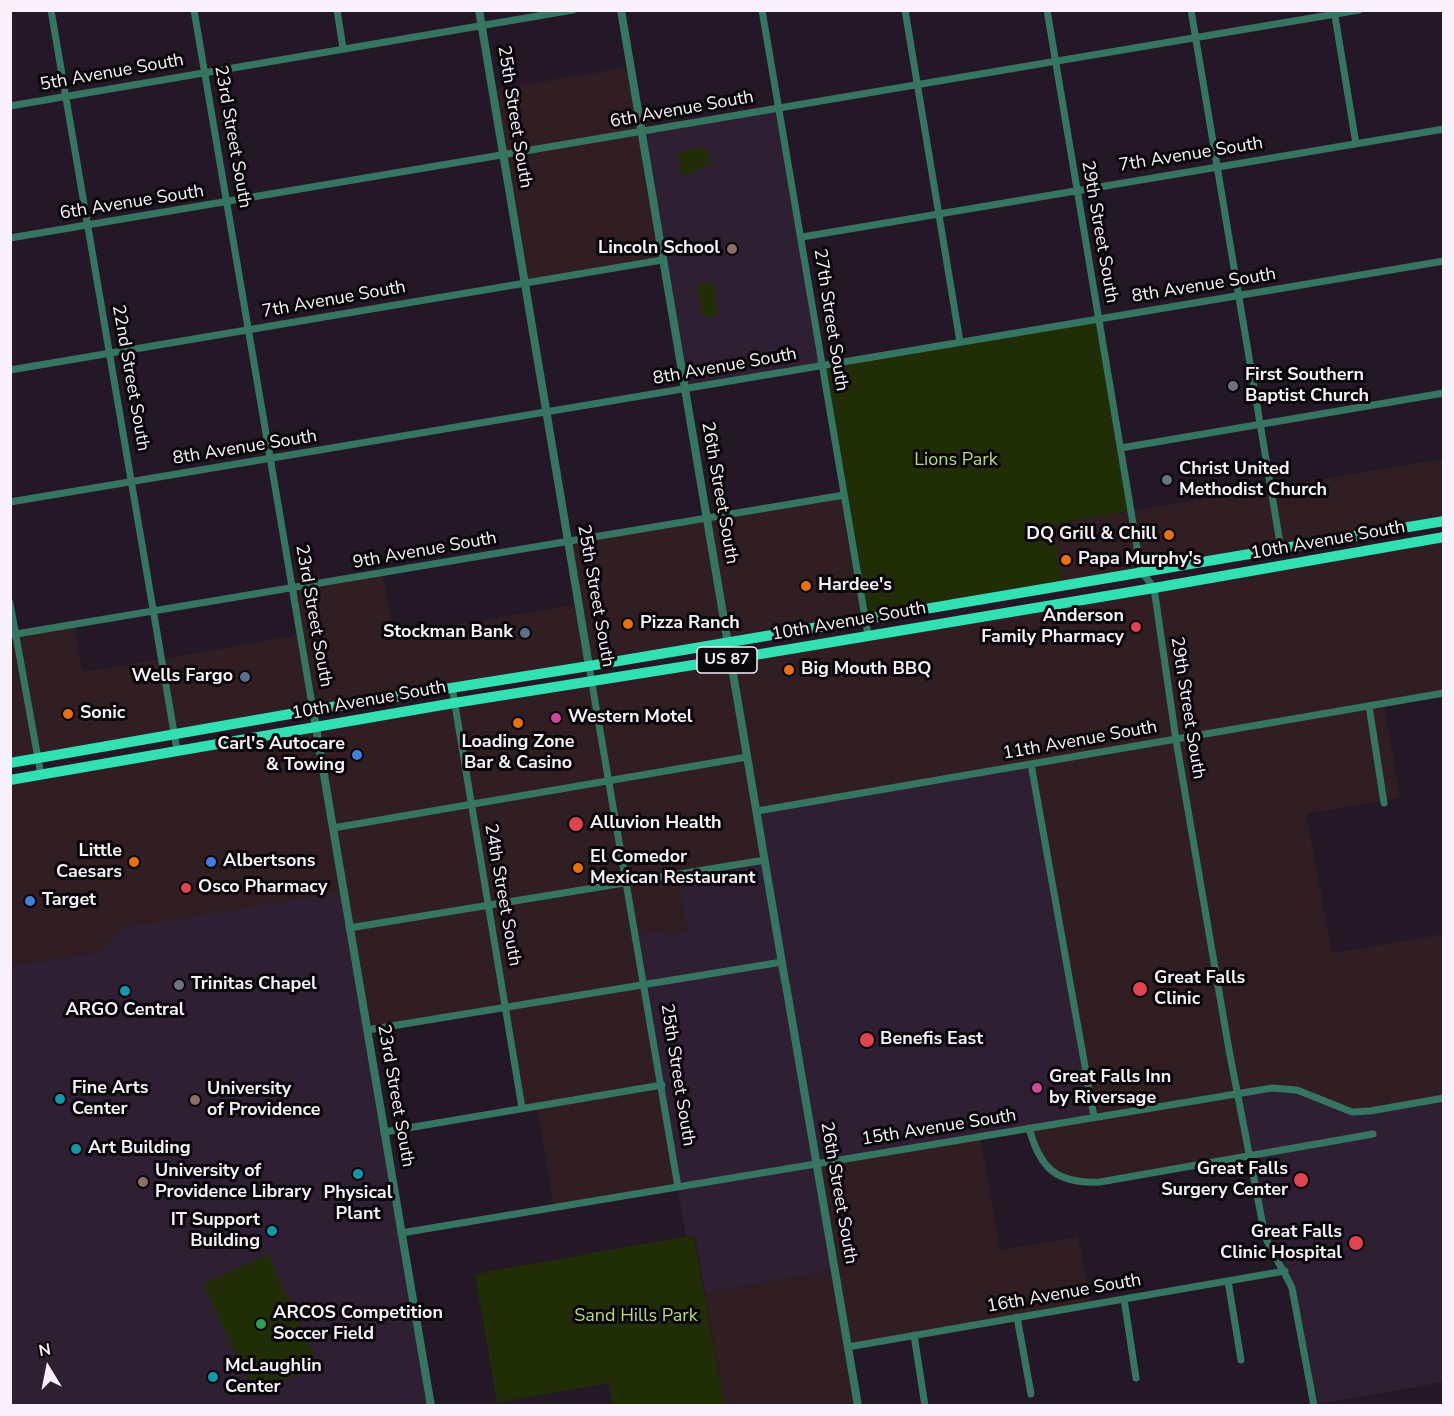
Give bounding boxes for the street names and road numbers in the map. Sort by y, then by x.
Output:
street label: 25th Street South [492,44,536,190]
street label: 5th Avenue South [38,50,186,96]
street label: 23rd Street South [209,64,255,210]
street label: 6th Avenue South [608,87,756,133]
street label: 7th Avenue South [1117,133,1265,177]
street label: 29th Street South [1076,159,1122,305]
street label: 6th Avenue South [58,181,206,225]
street label: 27th Street South [808,247,852,393]
street label: 8th Avenue South [1130,264,1278,308]
street label: 7th Avenue South [260,277,408,323]
street label: 22nd Street South [106,303,154,453]
street label: 8th Avenue South [651,344,799,390]
street label: 26th Street South [696,420,742,566]
street label: 8th Avenue South [171,426,319,470]
street label: 10th Avenue South [1249,517,1407,565]
street label: 25th Street South [572,523,618,669]
street label: 9th Avenue South [351,528,499,574]
street label: 23rd Street South [290,543,336,689]
street label: 10th Avenue South [770,598,928,646]
street label: 29th Street South [1165,635,1209,781]
road number: US 87 [697,647,757,673]
street label: 10th Avenue South [290,677,448,725]
street label: 11th Avenue South [1001,717,1159,765]
street label: 24th Street South [479,822,525,968]
street label: 25th Street South [655,1002,699,1148]
street label: 23rd Street South [372,1023,418,1169]
street label: 15th Avenue South [860,1105,1018,1151]
street label: 26th Street South [815,1120,861,1266]
street label: 16th Avenue South [985,1270,1143,1318]

